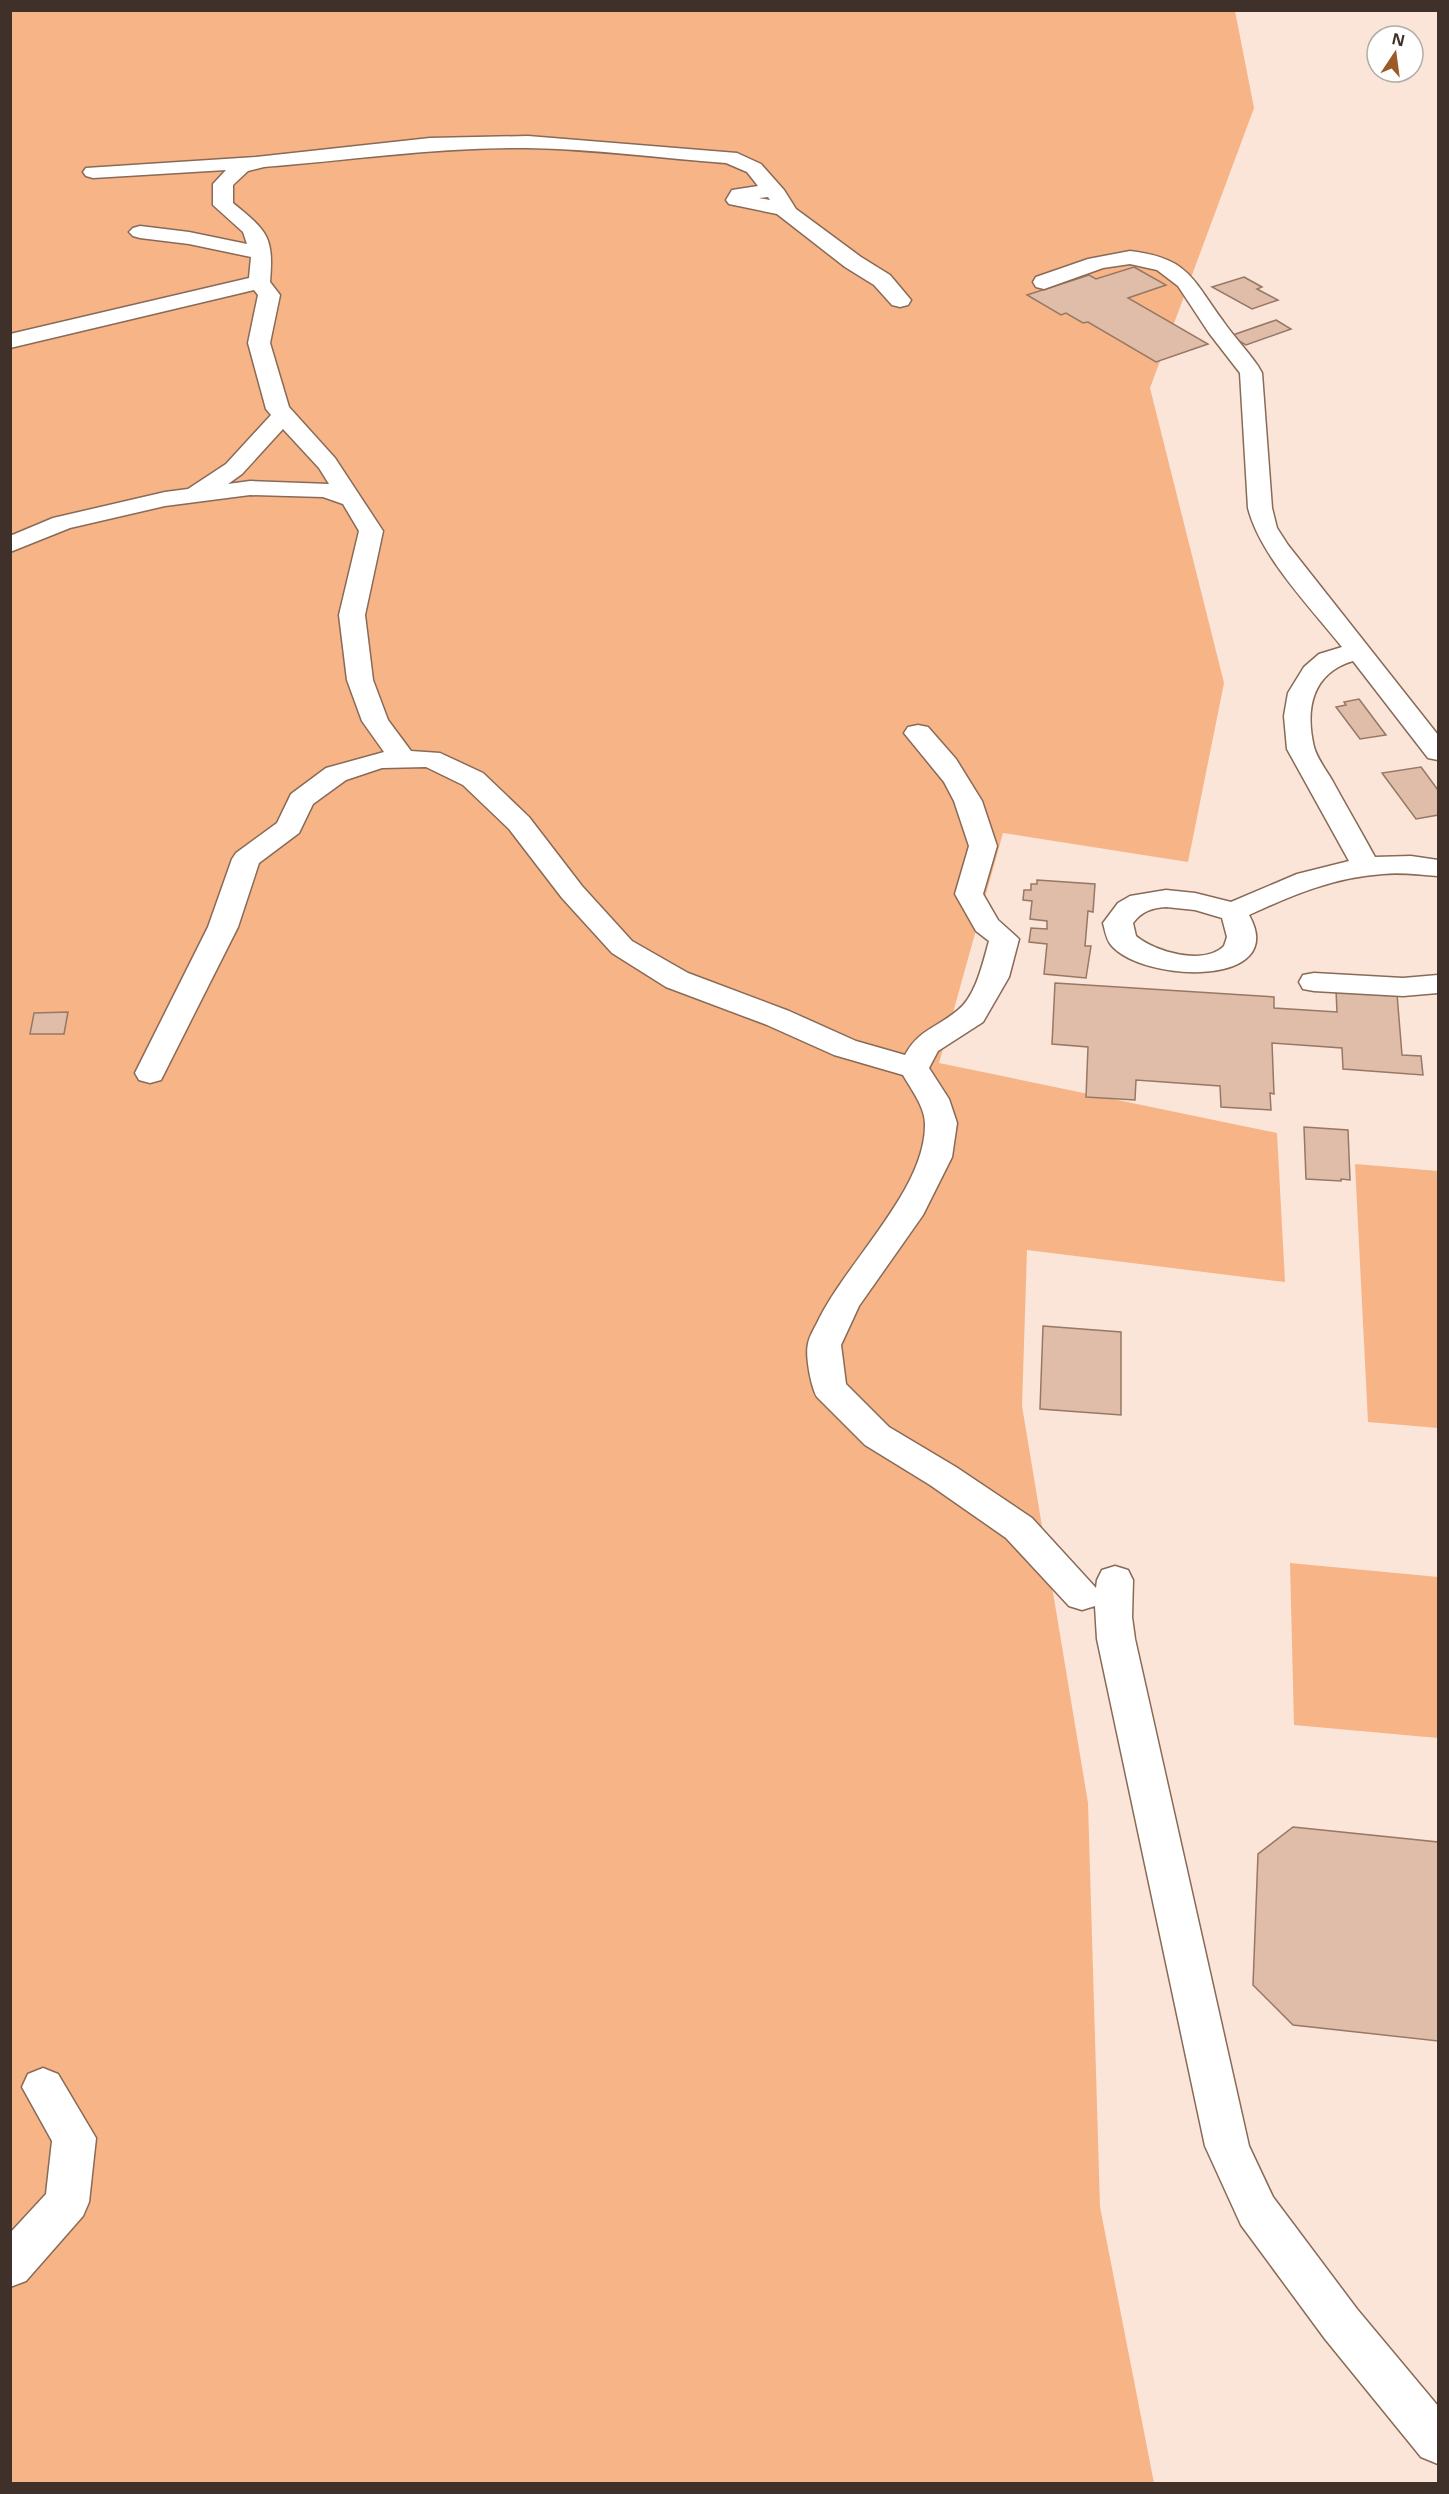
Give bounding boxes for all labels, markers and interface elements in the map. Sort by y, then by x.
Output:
north arrow [1365,24,1425,84]
text: N [1390,27,1407,52]

